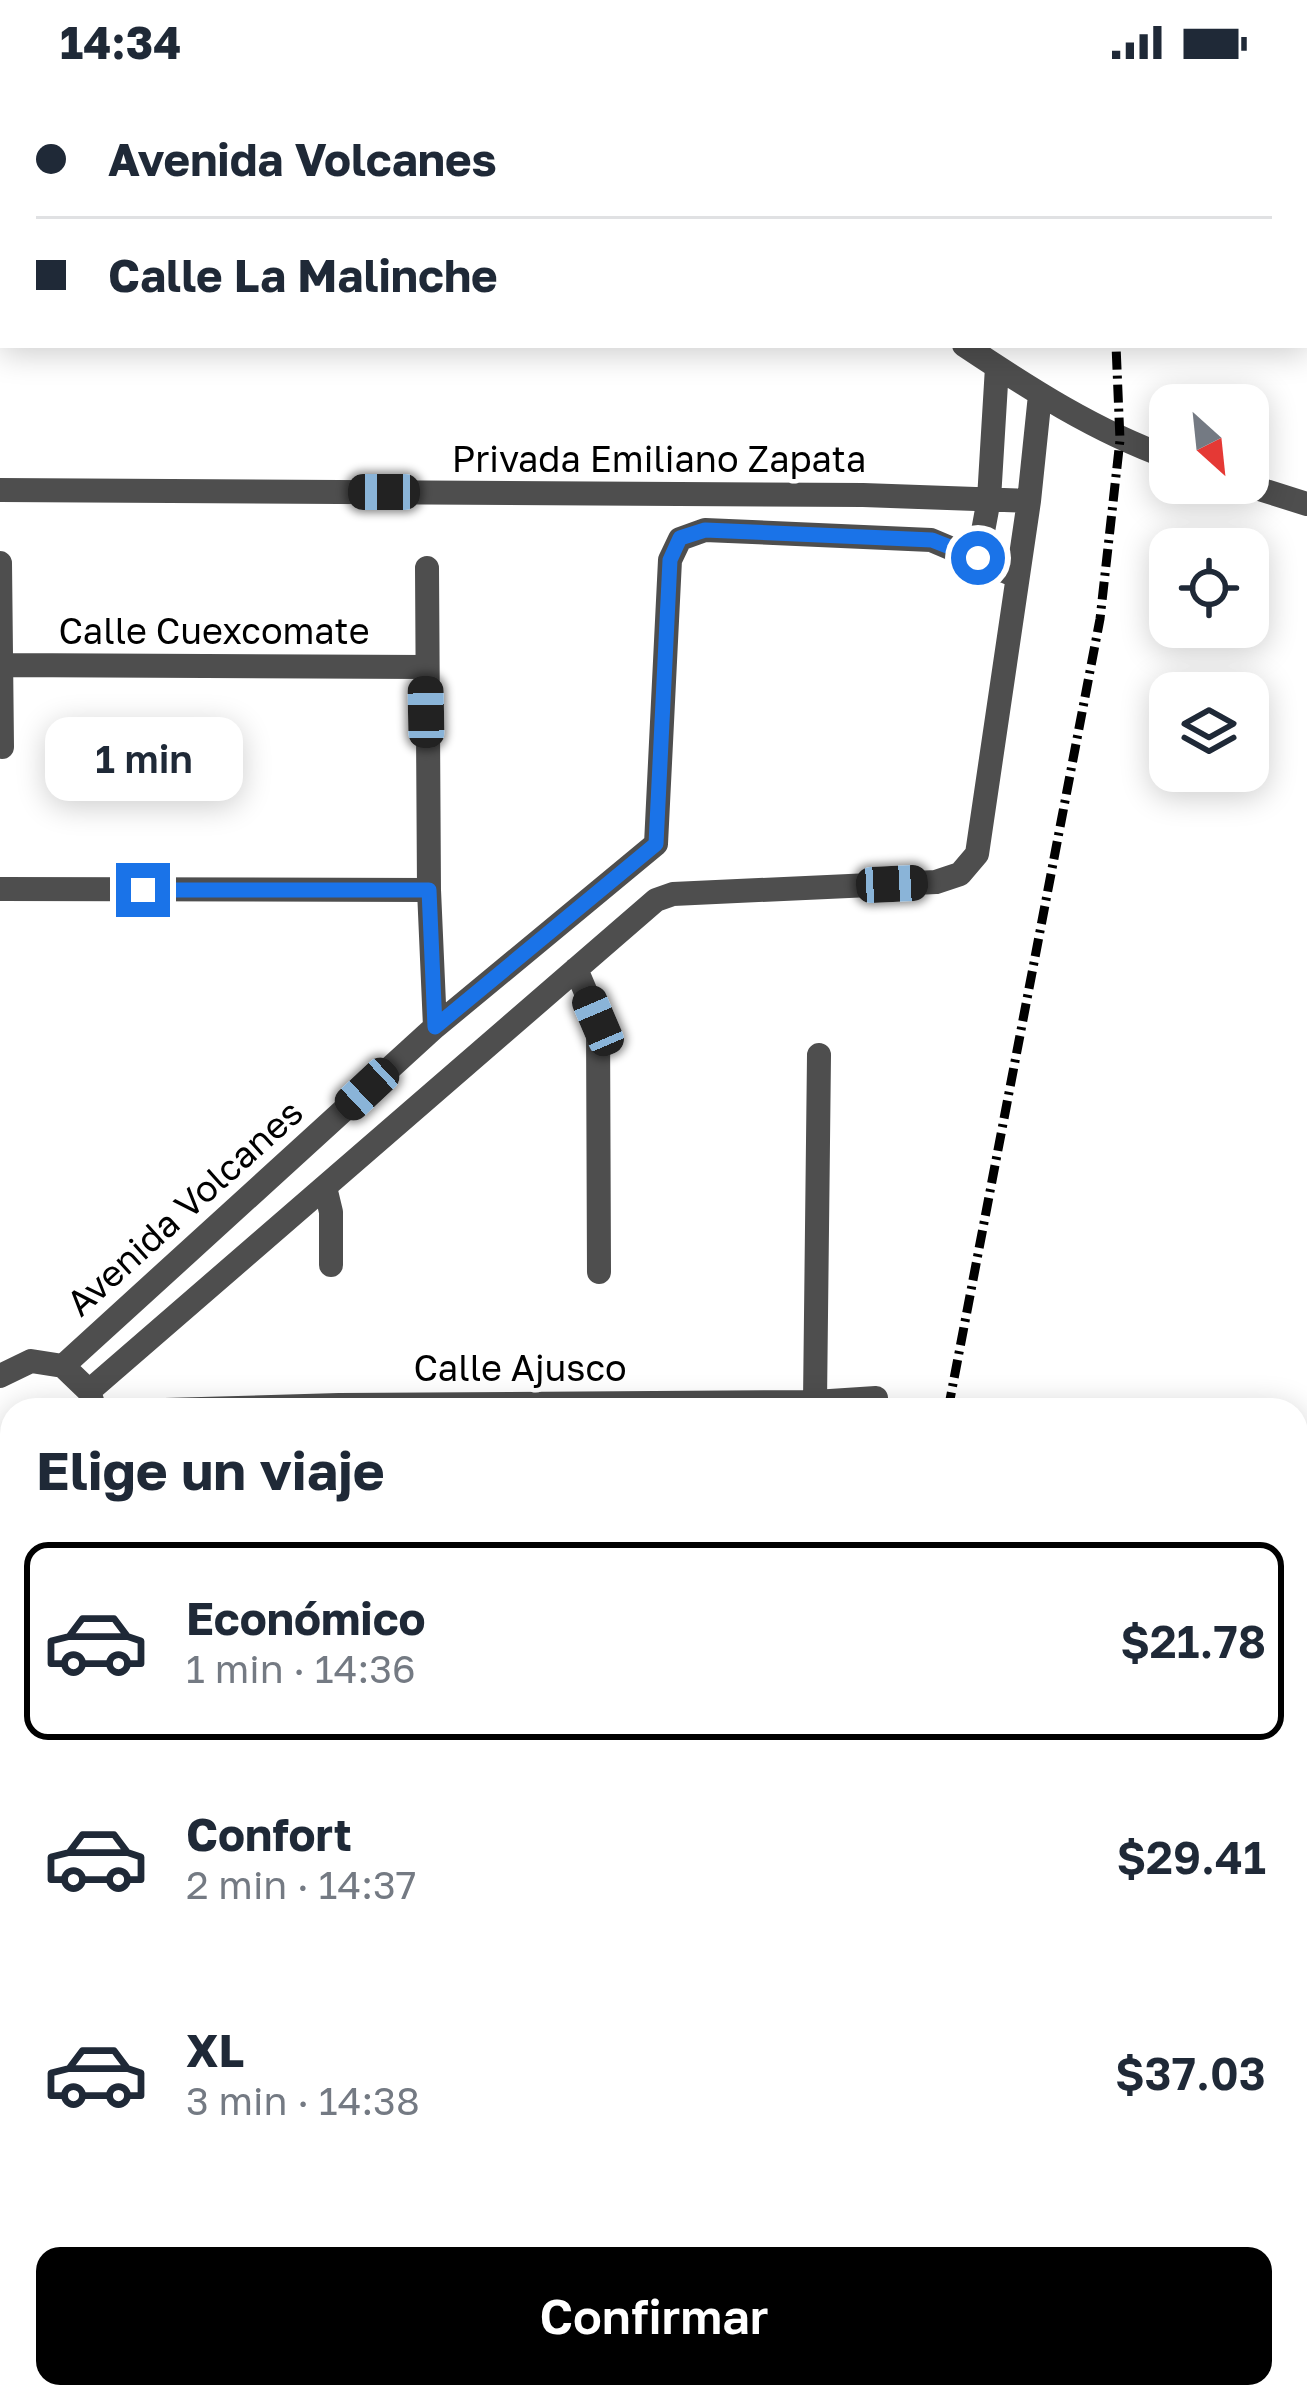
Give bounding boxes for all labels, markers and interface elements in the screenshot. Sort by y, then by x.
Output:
text: 14:34 [60,15,181,69]
text: Avenida Volcanes [108,132,497,186]
text: Calle La Malinche [108,248,498,302]
north arrow [1149,384,1269,504]
map controls [1149,384,1269,792]
street label: Privada Emiliano Zapata [452,437,866,480]
car [348,474,420,510]
button: locate [1149,528,1269,648]
route start [951,531,1005,585]
street label: Calle Cuexcomate [58,609,370,652]
button: layers [1149,672,1269,792]
car [407,676,445,748]
callout: 1 min [44,716,242,800]
text: 1 min [95,735,193,782]
route end [116,863,170,917]
car [855,864,929,904]
car [567,981,629,1061]
car [328,1051,406,1127]
street label: Avenida Volcanes [57,1090,311,1324]
street label: Calle Ajusco [413,1346,627,1389]
text: Elige un viaje [36,1437,385,1502]
icon: car [42,1587,150,1695]
text: Económico [186,1591,426,1645]
text: $21.78 [1120,1614,1266,1668]
text: 1 min · 14:36 [186,1645,416,1692]
icon: car [42,1803,150,1911]
text: Confort [186,1807,352,1861]
text: $29.41 [1116,1830,1266,1884]
text: 2 min · 14:37 [186,1861,416,1908]
icon: car [42,2019,150,2127]
text: XL [186,2023,244,2077]
text: $37.03 [1115,2046,1266,2100]
text: 3 min · 14:38 [186,2077,420,2124]
button: Confirmar [36,2247,1272,2385]

